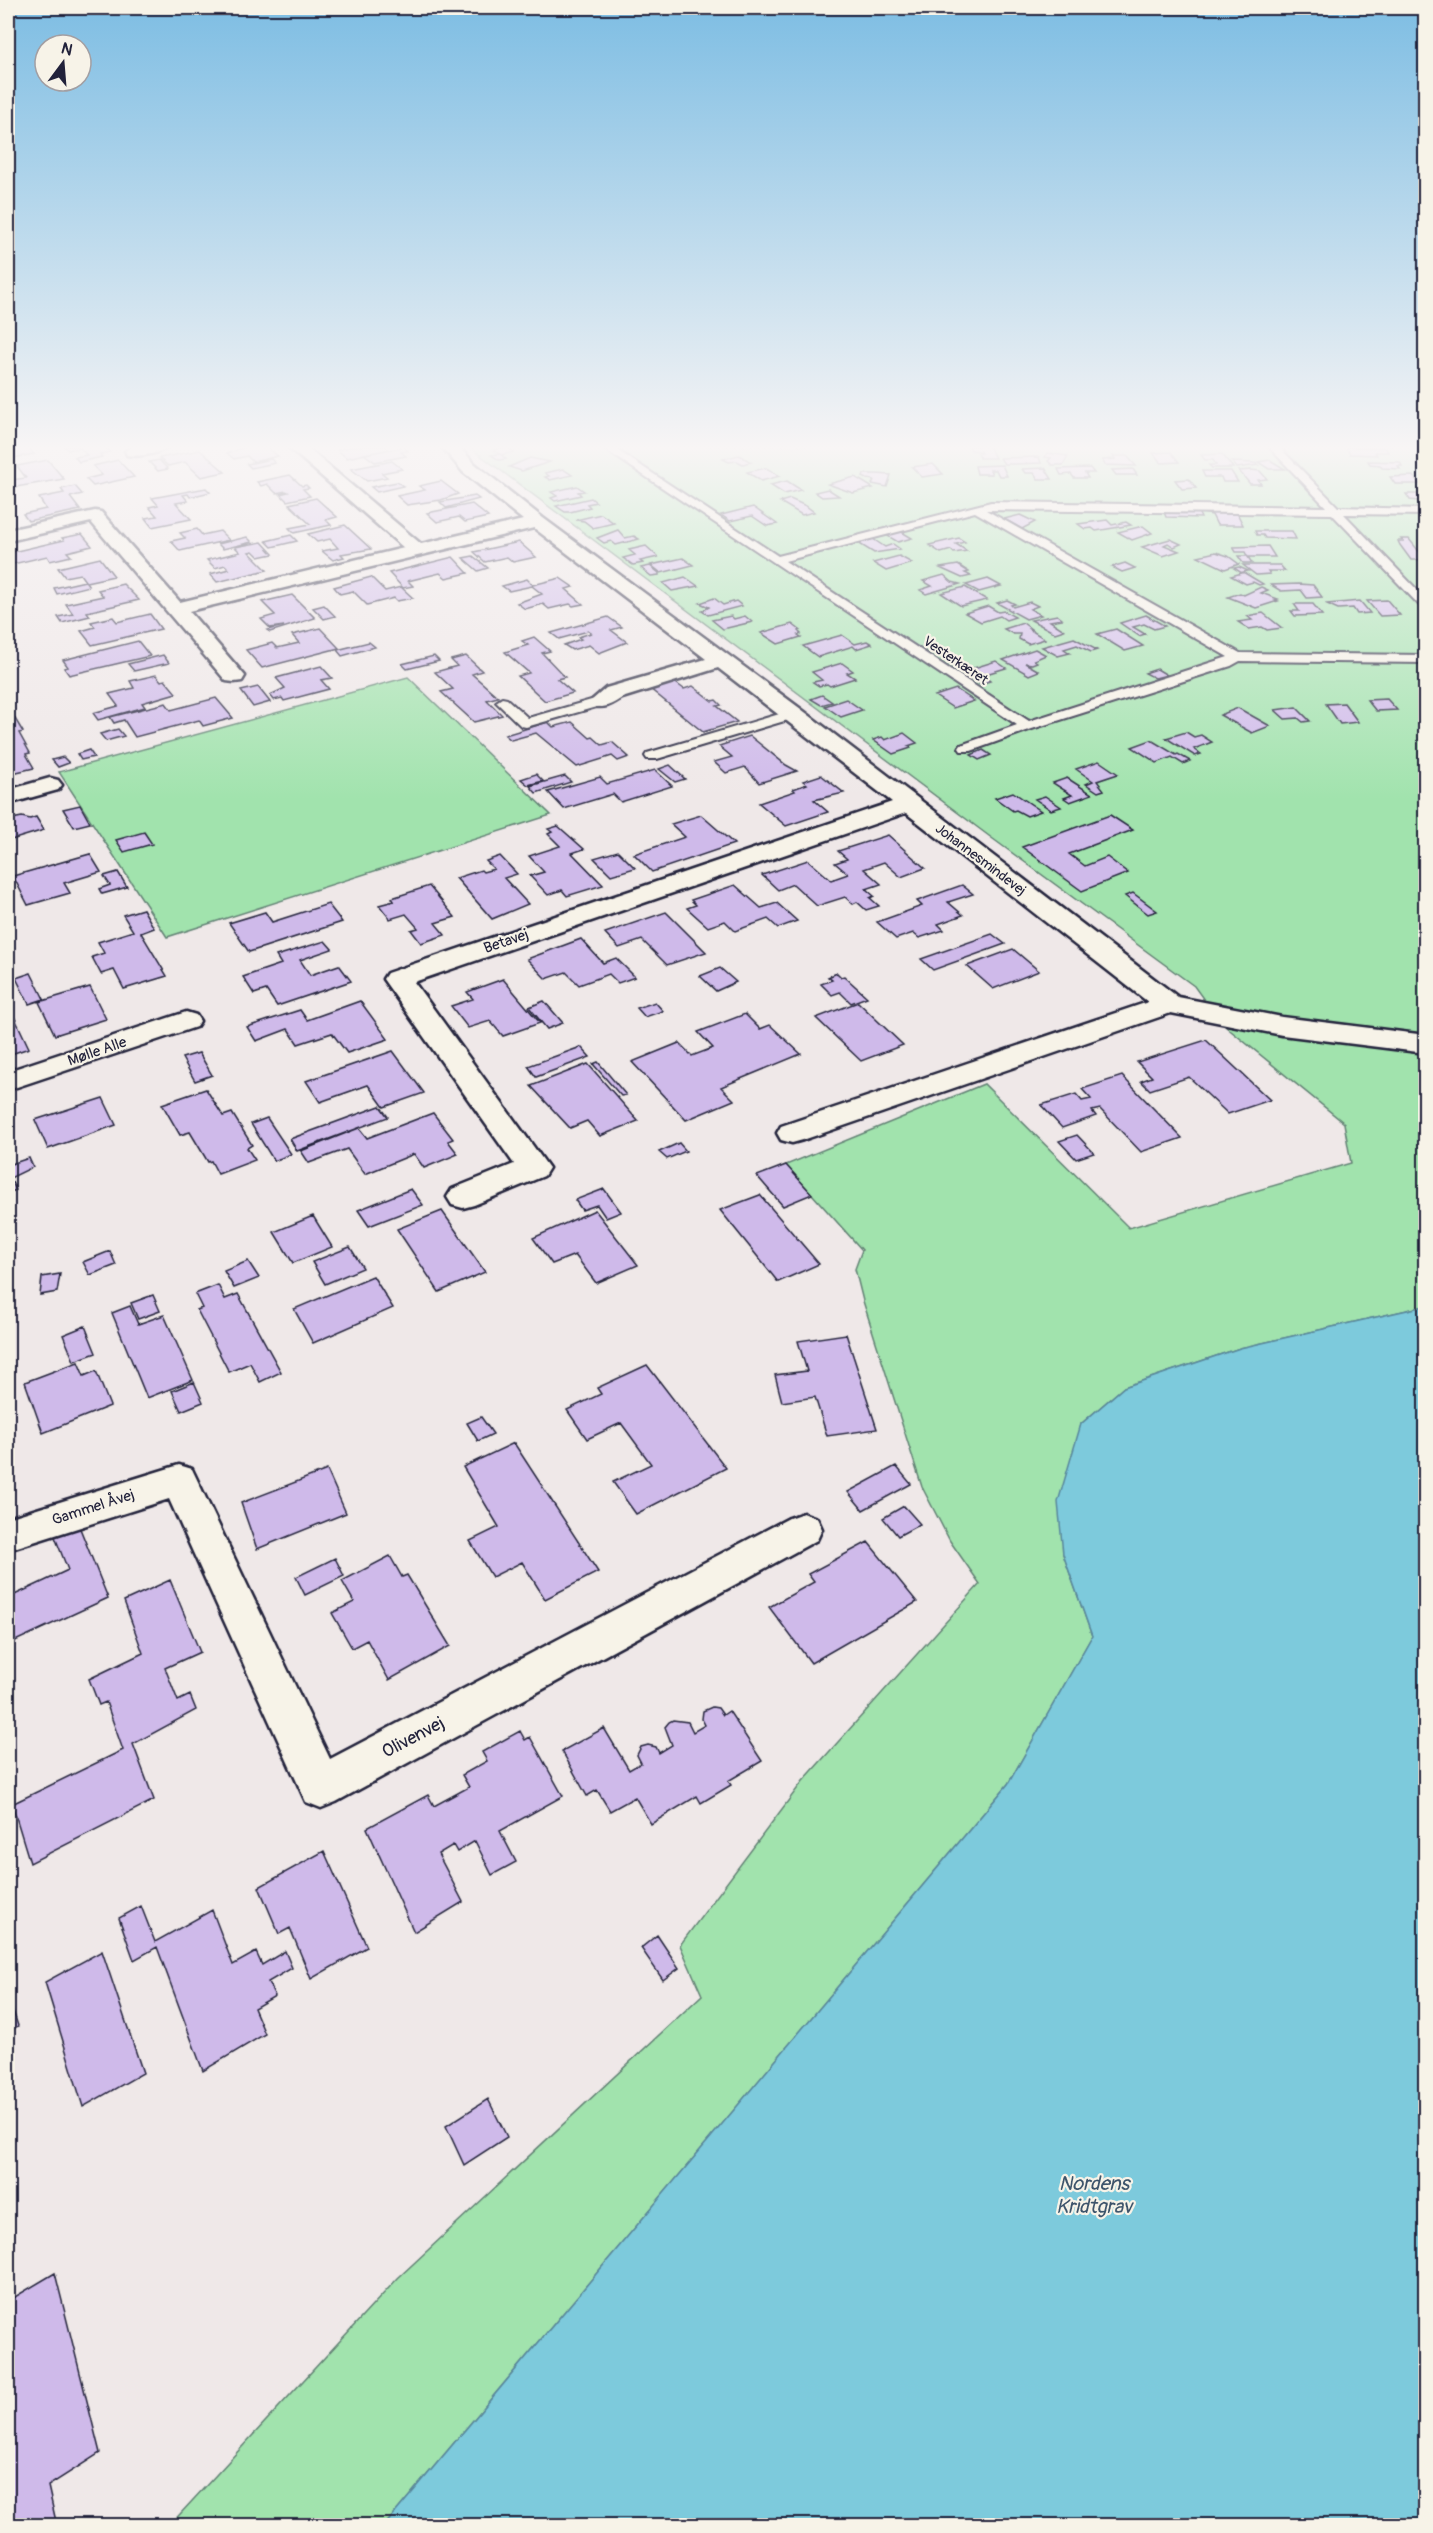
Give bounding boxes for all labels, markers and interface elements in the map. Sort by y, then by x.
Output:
north arrow [33,33,93,93]
text: N [59,38,75,61]
street label: Vesterkæret [920,632,992,689]
street label: Johannesmindevej [932,820,1029,899]
street label: Betavej [481,925,531,958]
street label: Mølle Alle [65,1032,130,1070]
street label: Gammel Åvej [49,1484,137,1530]
street label: Olivenvej [378,1711,448,1763]
water label: Nordens Kridtgrav [1056,2171,1134,2219]

